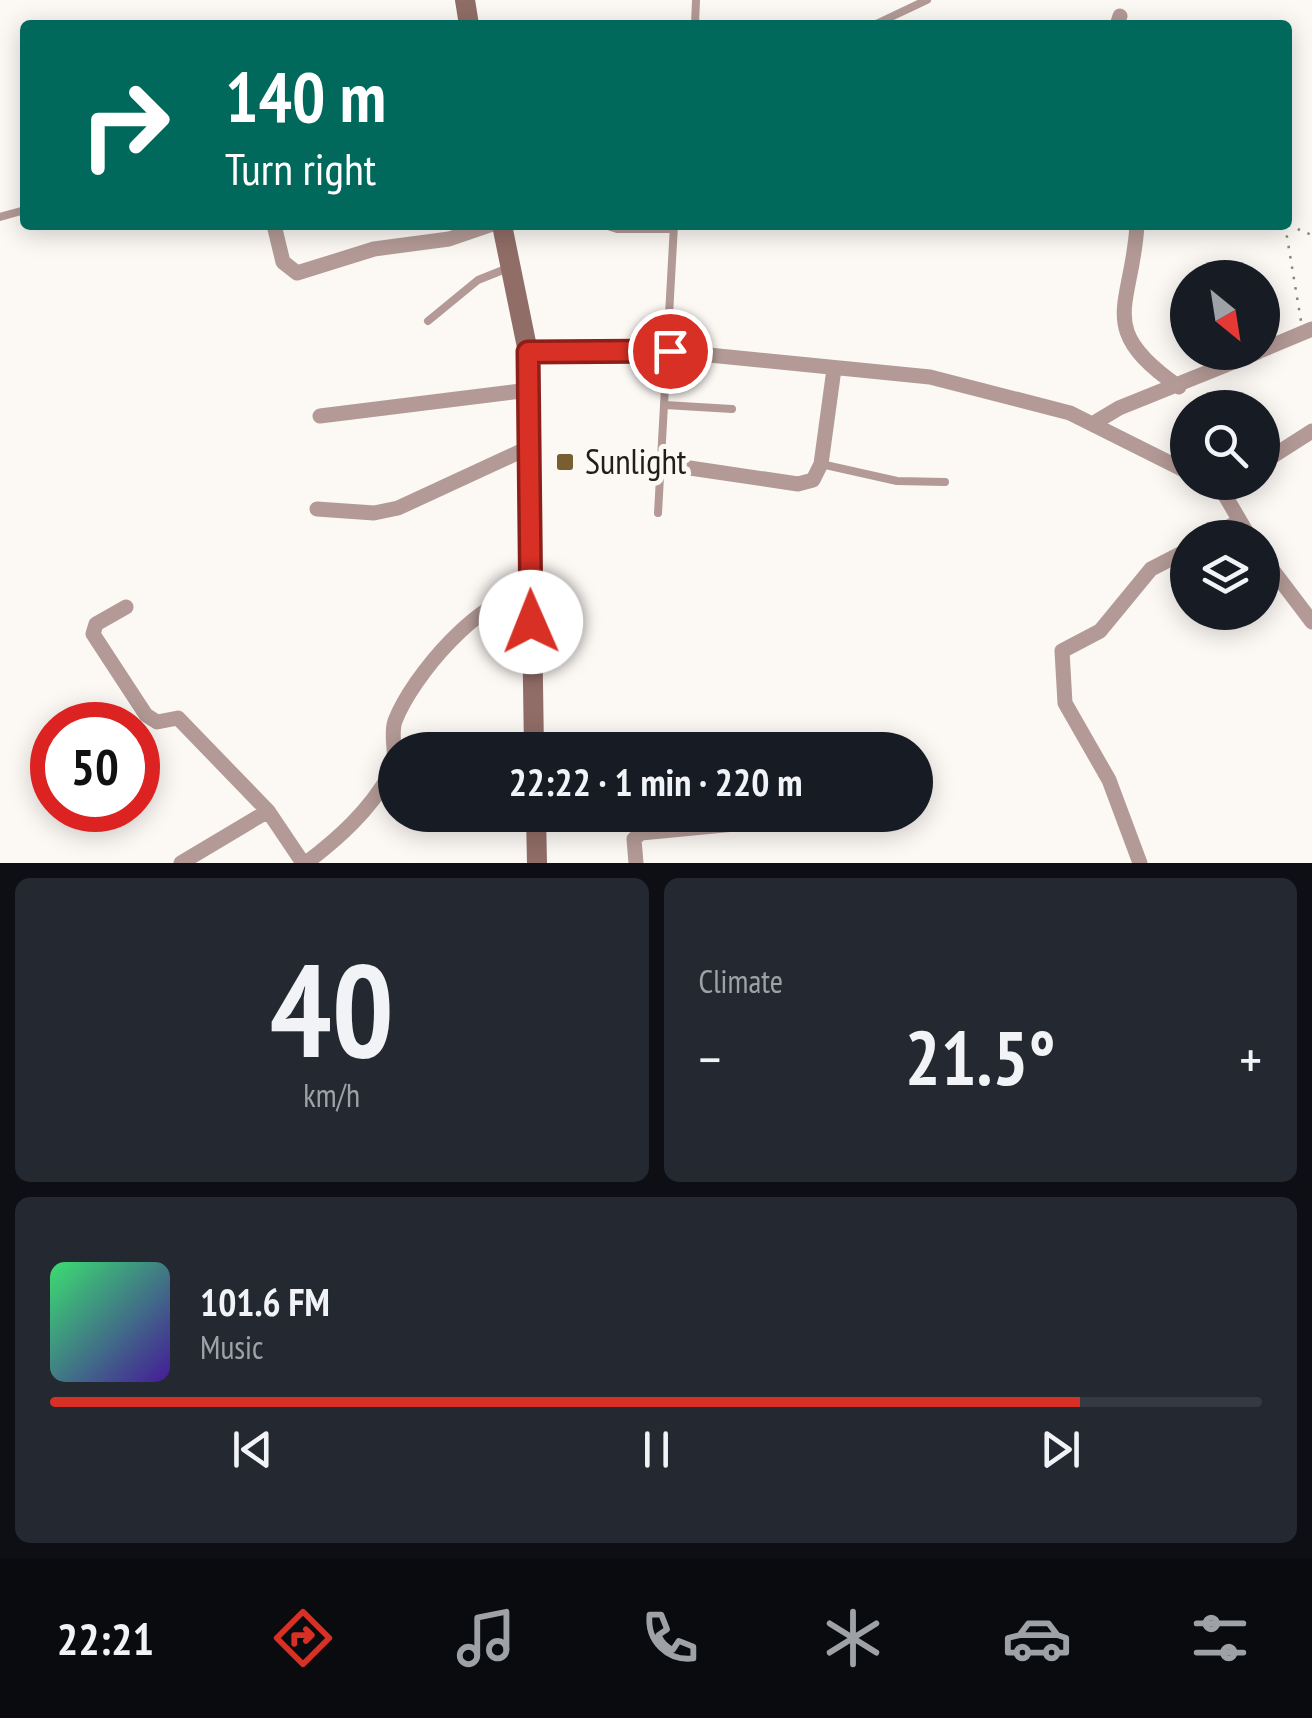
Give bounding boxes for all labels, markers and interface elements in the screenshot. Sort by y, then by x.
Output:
text: 140 m [225,51,386,141]
icon: right [60,60,190,190]
text: Turn right [225,139,376,197]
north arrow [1170,260,1280,370]
map controls [1170,260,1280,630]
pin [628,309,713,394]
icon: arrive [643,324,698,379]
button: search [1170,390,1280,500]
place label: Sunlight [585,438,687,484]
marker: Sunlight [554,451,576,473]
button: layers [1170,520,1280,630]
position arrow [479,570,583,674]
speed limit sign: 50 [30,702,160,832]
text: 22:22 · 1 min · 220 m [509,757,802,806]
text: 40 [270,925,394,1093]
text: Climate [699,960,783,1002]
text: 21.5° [905,1009,1056,1106]
text: − [699,1023,721,1094]
text: + [1239,1023,1262,1094]
text: km/h [303,1074,360,1116]
text: 101.6 FM [200,1277,330,1326]
text: Music [200,1326,263,1368]
icon: previous [225,1422,280,1477]
icon: pause [629,1422,684,1477]
icon: next [1033,1422,1088,1477]
icon: directions [268,1603,338,1673]
icon: music [451,1603,521,1673]
icon: phone [635,1603,705,1673]
icon: climate [818,1603,888,1673]
icon: car [1002,1603,1072,1673]
icon: filters [1185,1603,1255,1673]
text: 22:21 [57,1609,154,1667]

